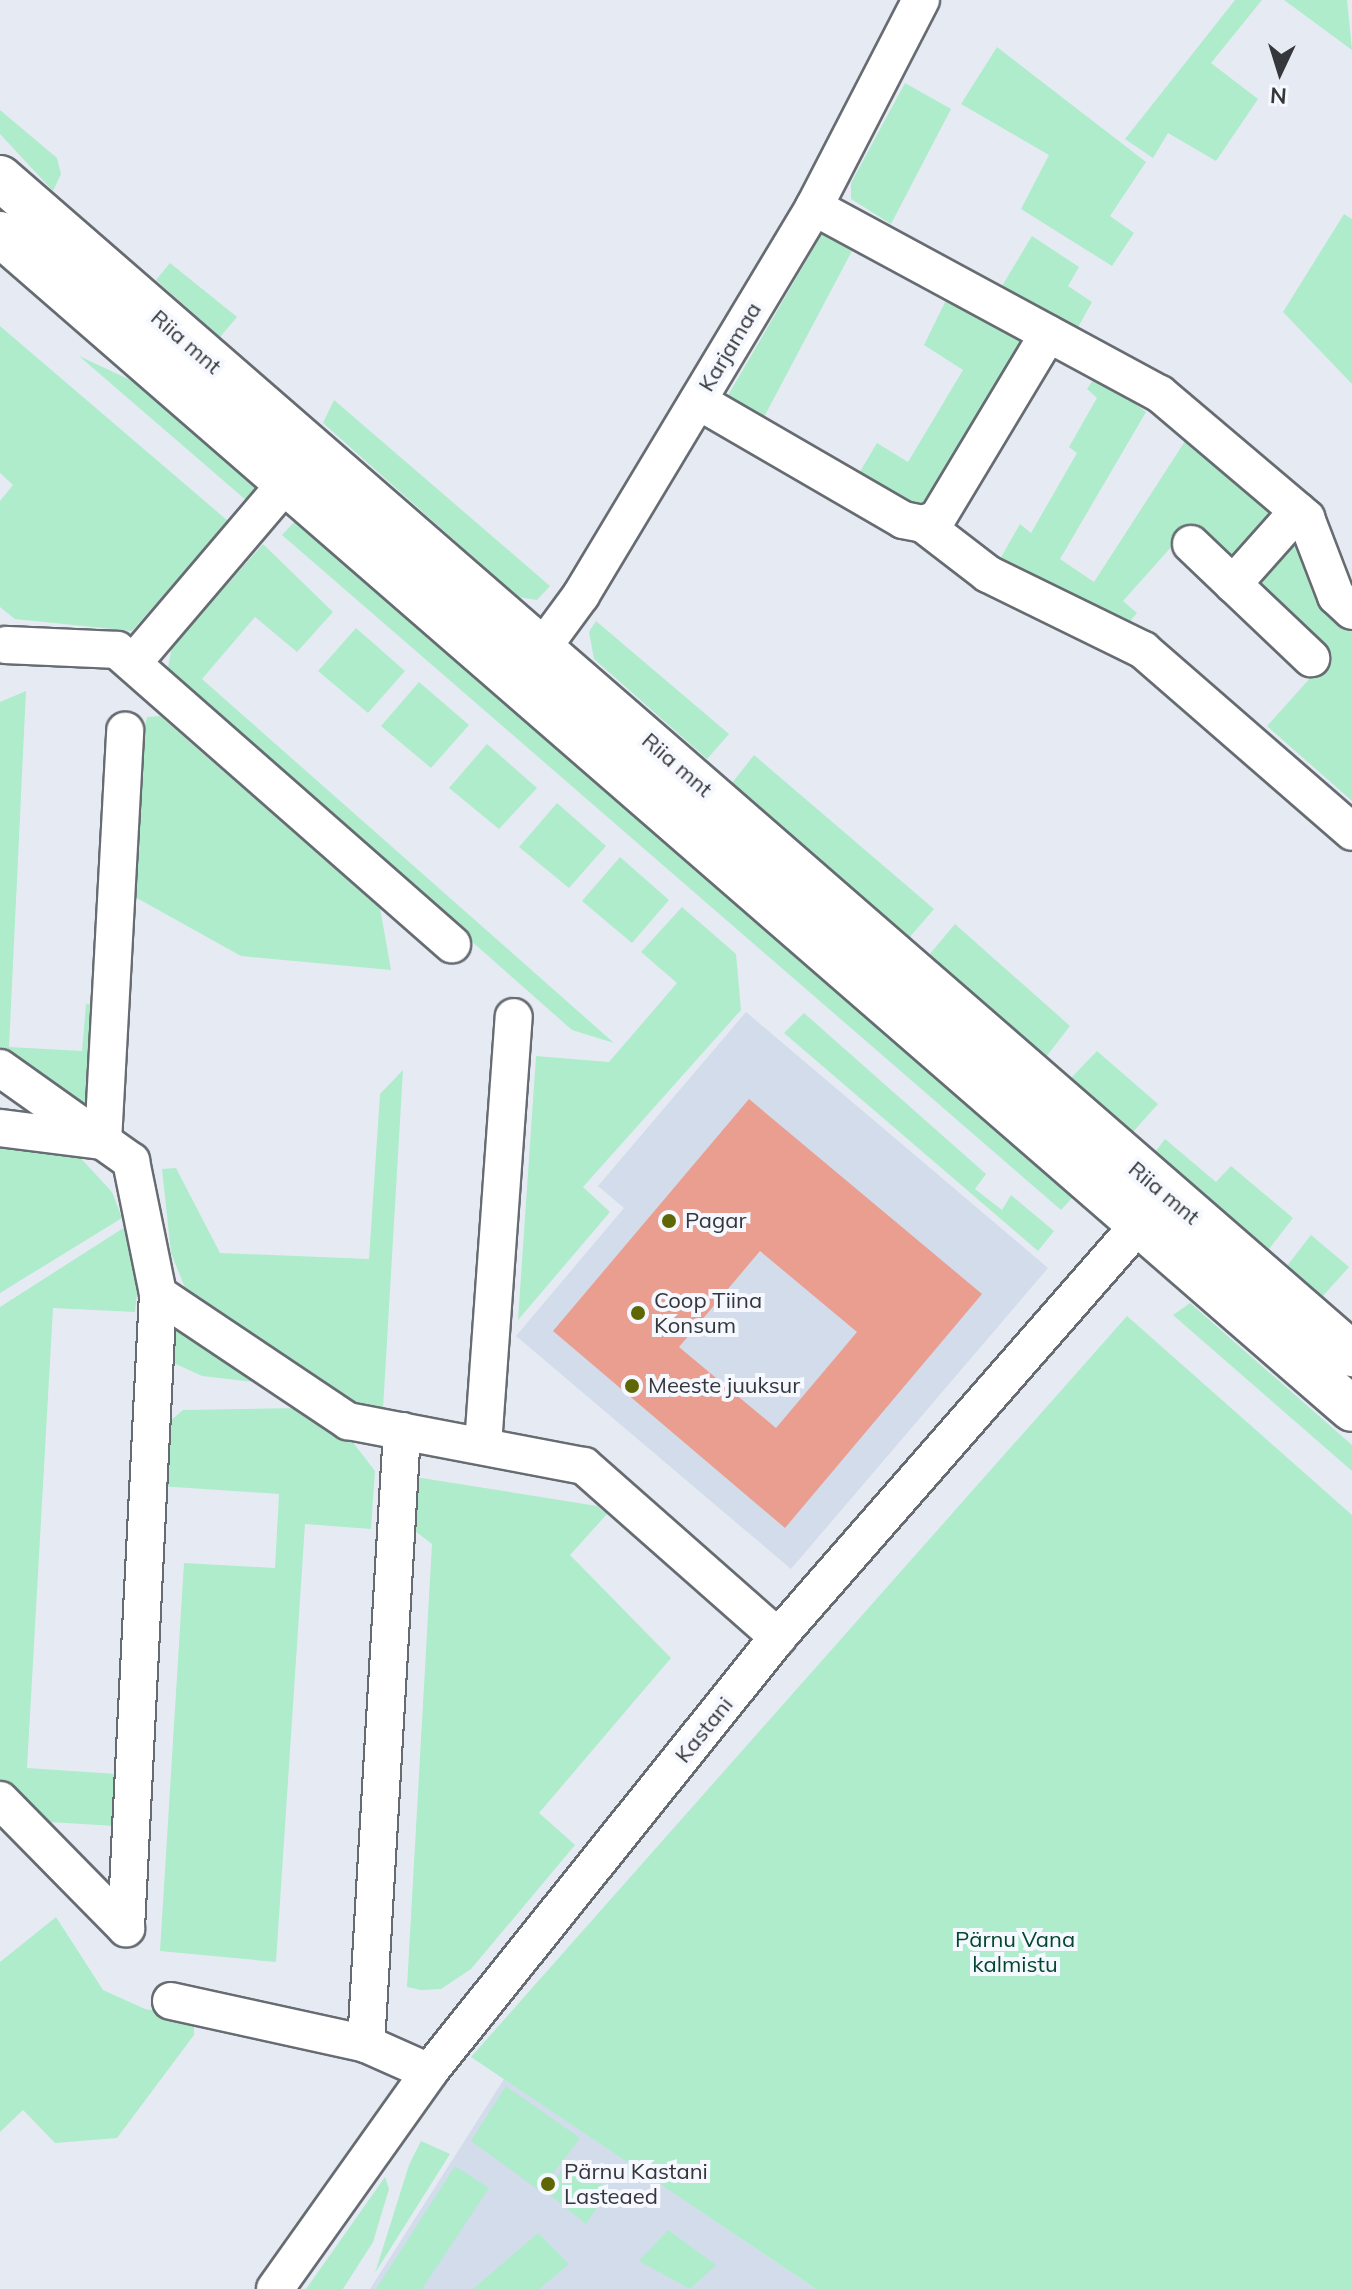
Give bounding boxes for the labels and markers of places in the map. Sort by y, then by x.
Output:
place label: Pagar [685,1208,746,1234]
marker: Pagar [660,1212,678,1230]
place label: Coop Tiina Konsum [654,1287,762,1338]
marker: Coop Tiina Konsum [629,1304,647,1322]
place label: Meeste juuksur [648,1373,800,1399]
marker: Meeste juuksur [623,1377,641,1395]
place label: Pärnu Kastani Lasteaed [564,2158,708,2210]
marker: Pärnu Kastani Lasteaed [539,2175,557,2193]

